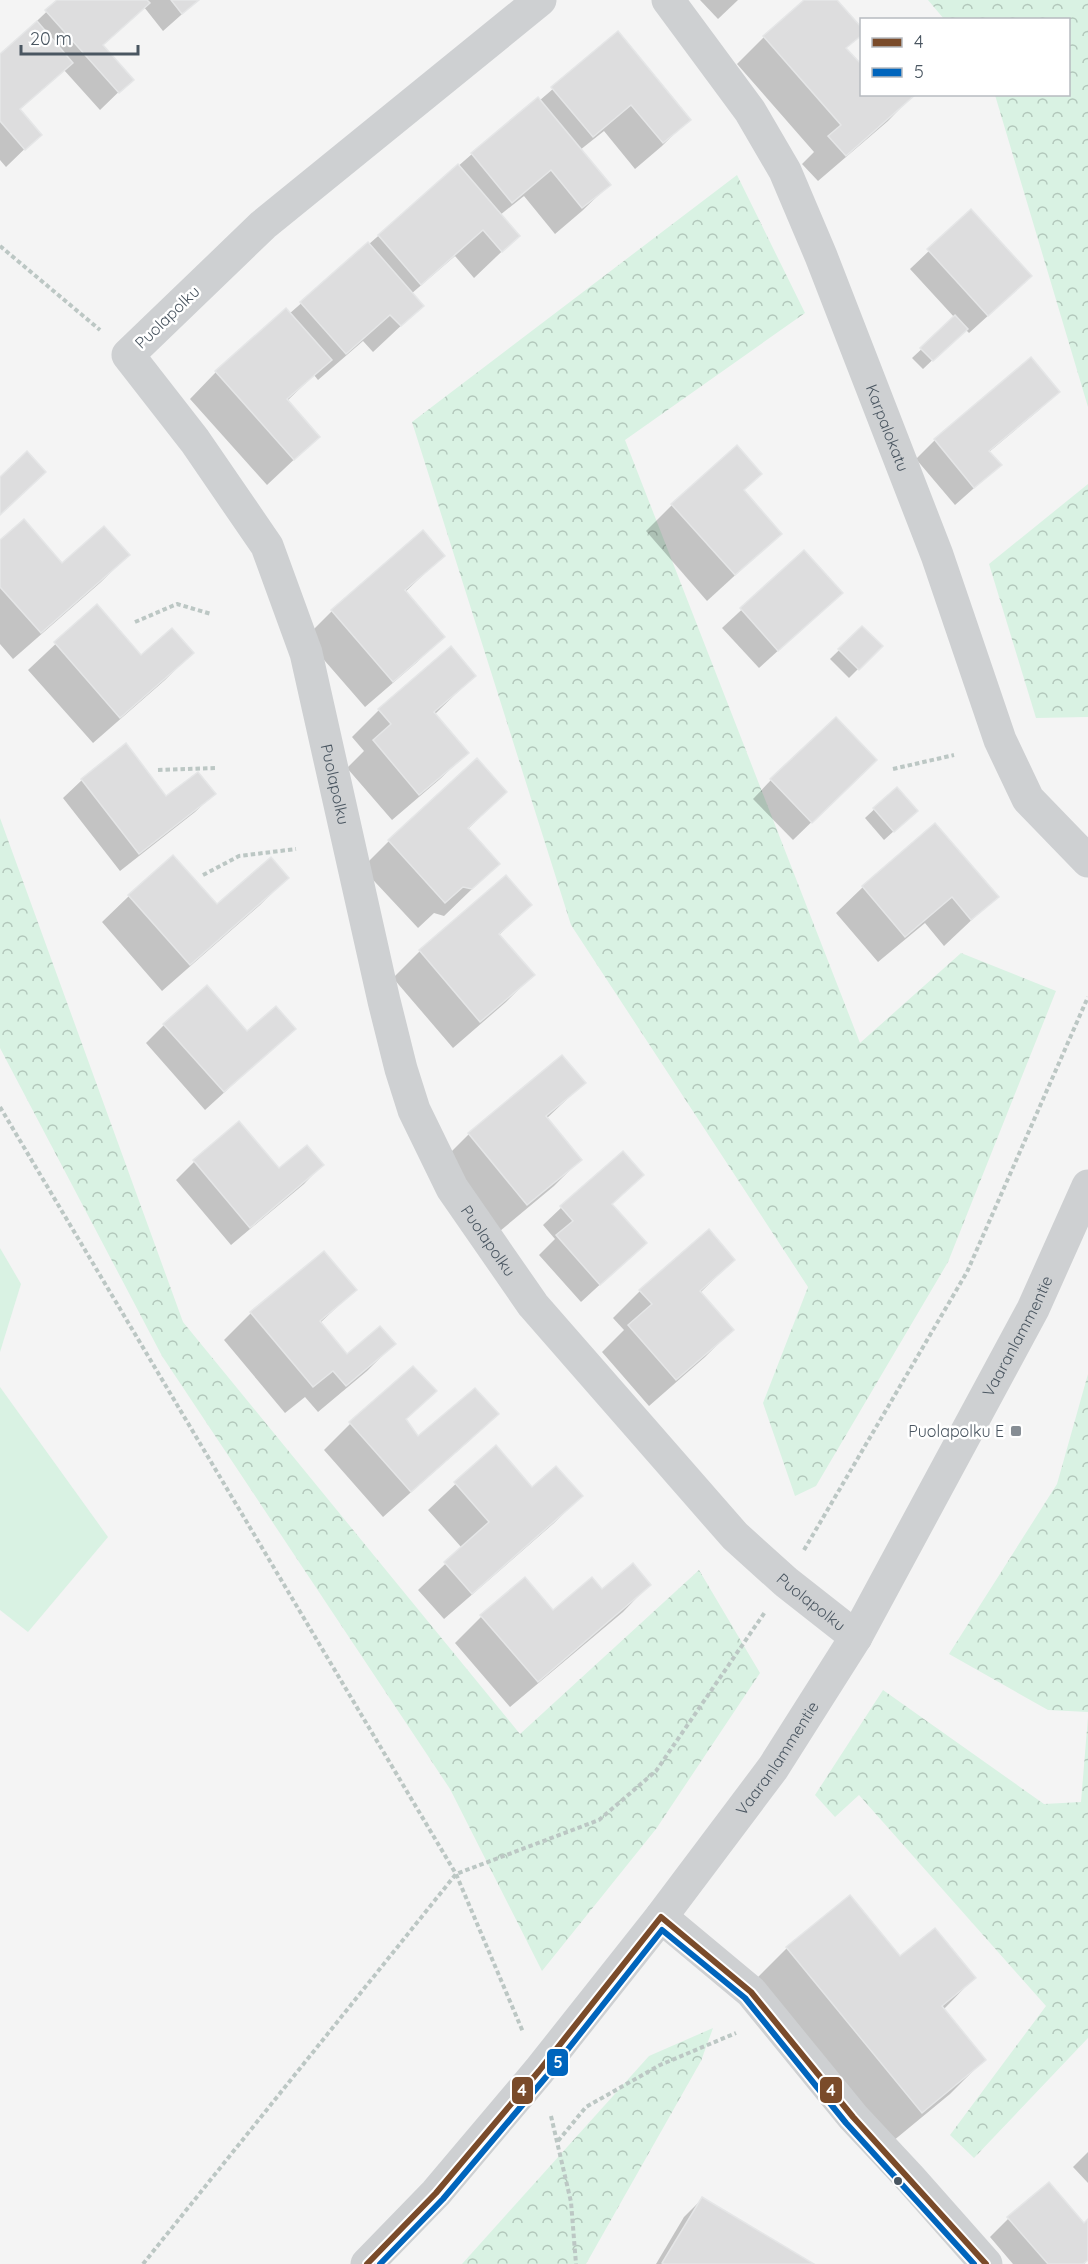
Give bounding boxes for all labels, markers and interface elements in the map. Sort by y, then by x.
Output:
scale bar [21,18,138,56]
legend [860,18,1070,96]
text: 20 m [30,27,72,50]
text: 4 [914,30,924,53]
text: 5 [914,60,924,83]
street label: Puolapolku [130,281,204,353]
street label: Karpalokatu [862,381,914,474]
street label: Puolapolku [317,742,354,827]
street label: Puolapolku [457,1201,520,1280]
street label: Vaaranlammentie [978,1272,1057,1400]
place label: Puolapolku E [908,1421,1004,1441]
marker: Puolapolku E [1009,1424,1023,1438]
street label: Puolapolku [773,1569,850,1635]
street label: Vaaranlammentie [731,1697,823,1819]
line badge: 5 [546,2048,569,2077]
text: 5 [553,2052,563,2072]
line badge: 4 [511,2076,534,2105]
line badge: 4 [819,2076,843,2104]
text: 4 [517,2080,527,2100]
text: 4 [826,2080,836,2100]
unlabelled marker [892,2175,904,2187]

